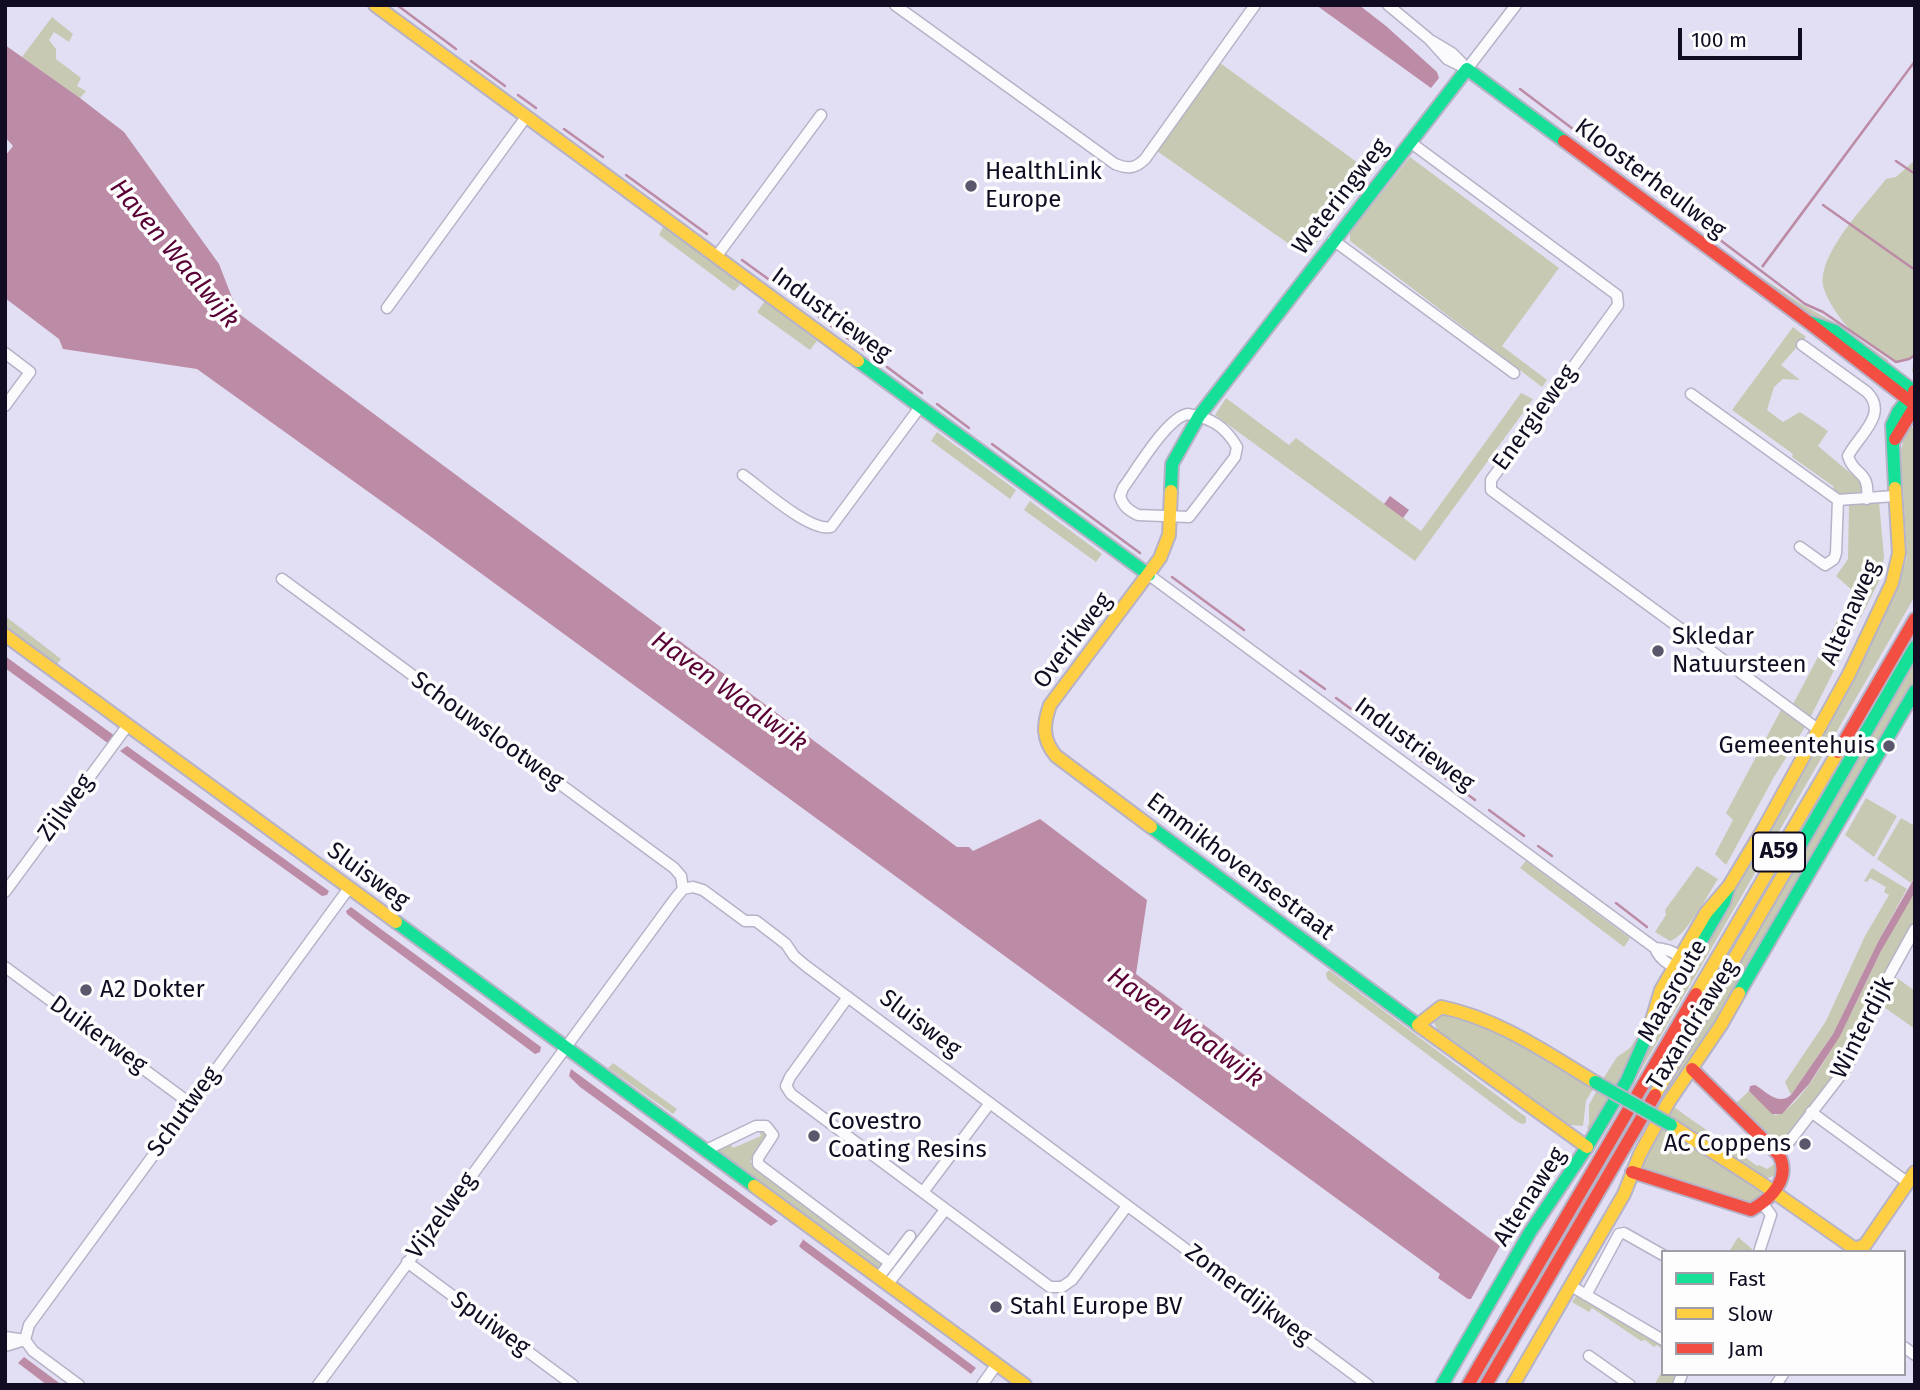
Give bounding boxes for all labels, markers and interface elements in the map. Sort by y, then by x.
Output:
scale bar [1682,14,1806,58]
text: 100 m [1691,27,1747,53]
street label: Kloosterheulweg [1569,113,1731,245]
street label: Weteringweg [1287,133,1395,261]
place label: HealthLink Europe [985,158,1102,214]
water label: Haven Waalwijk [103,173,245,335]
marker: HealthLink Europe [963,178,979,194]
street label: Industrieweg [765,262,897,368]
street label: Energieweg [1487,359,1583,477]
street label: Altenaweg [1815,556,1887,670]
street label: Overikweg [1028,587,1118,695]
place label: Skledar Natuursteen [1672,623,1807,679]
water label: Haven Waalwijk [645,625,813,759]
marker: Skledar Natuursteen [1650,643,1666,659]
street label: Schouwslootweg [405,666,569,796]
street label: Industrieweg [1348,692,1480,798]
place label: Gemeentehuis [1719,732,1875,760]
marker: Gemeentehuis [1881,738,1897,754]
street label: Zijlweg [32,769,100,847]
street label: Emmikhovensestraat [1141,787,1339,947]
road number: A59 [1753,832,1805,872]
street label: Sluisweg [321,837,415,915]
street label: Maasroute [1632,935,1714,1047]
street label: Taxandriaweg [1641,954,1745,1096]
water label: Haven Waalwijk [1101,961,1269,1095]
street label: Winterdijk [1825,972,1901,1084]
place label: A2 Dokter [100,976,205,1004]
marker: A2 Dokter [78,982,94,998]
street label: Sluisweg [874,984,966,1064]
street label: Duikerweg [44,990,152,1080]
street label: Schutweg [142,1061,226,1163]
place label: Covestro Coating Resins [828,1108,987,1164]
marker: Covestro Coating Resins [806,1128,822,1144]
place label: AC Coppens [1664,1130,1791,1158]
marker: AC Coppens [1797,1136,1813,1152]
street label: Altenaweg [1487,1142,1573,1252]
street label: Vijzelweg [401,1167,483,1265]
street label: Zomerdijkweg [1179,1238,1317,1352]
legend [1661,1250,1906,1376]
text: Fast [1728,1266,1766,1292]
street label: Spuiweg [445,1286,535,1362]
place label: Stahl Europe BV [1010,1293,1182,1321]
marker: Stahl Europe BV [988,1299,1004,1315]
text: Slow [1728,1301,1773,1327]
text: Jam [1728,1336,1764,1362]

